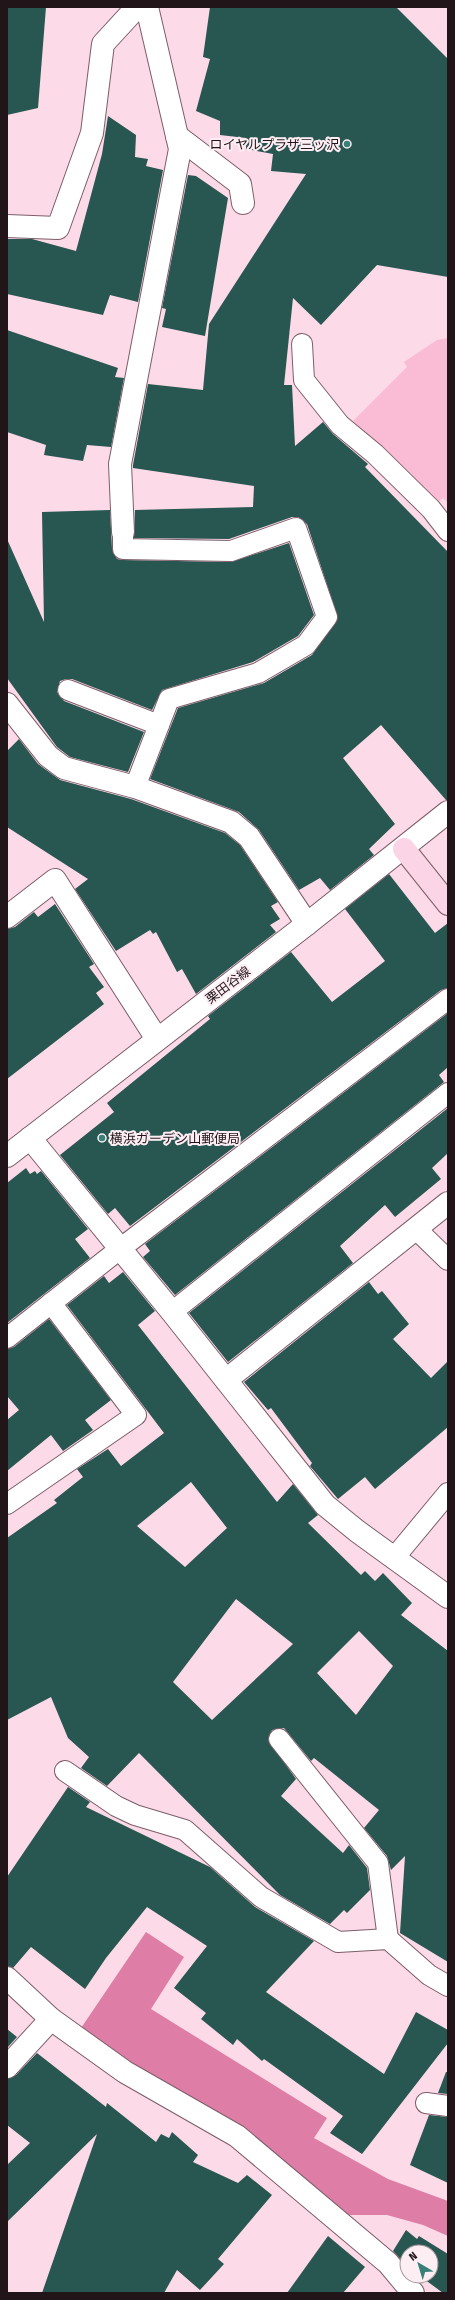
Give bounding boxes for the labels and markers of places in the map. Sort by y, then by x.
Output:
place label: ロイヤルプラザ三ッ沢 [209,137,339,152]
marker: ロイヤルプラザ三ッ沢 [342,139,352,149]
place label: 横浜ガーデン山郵便局 [110,1131,240,1146]
marker: 横浜ガーデン山郵便局 [97,1133,107,1143]

